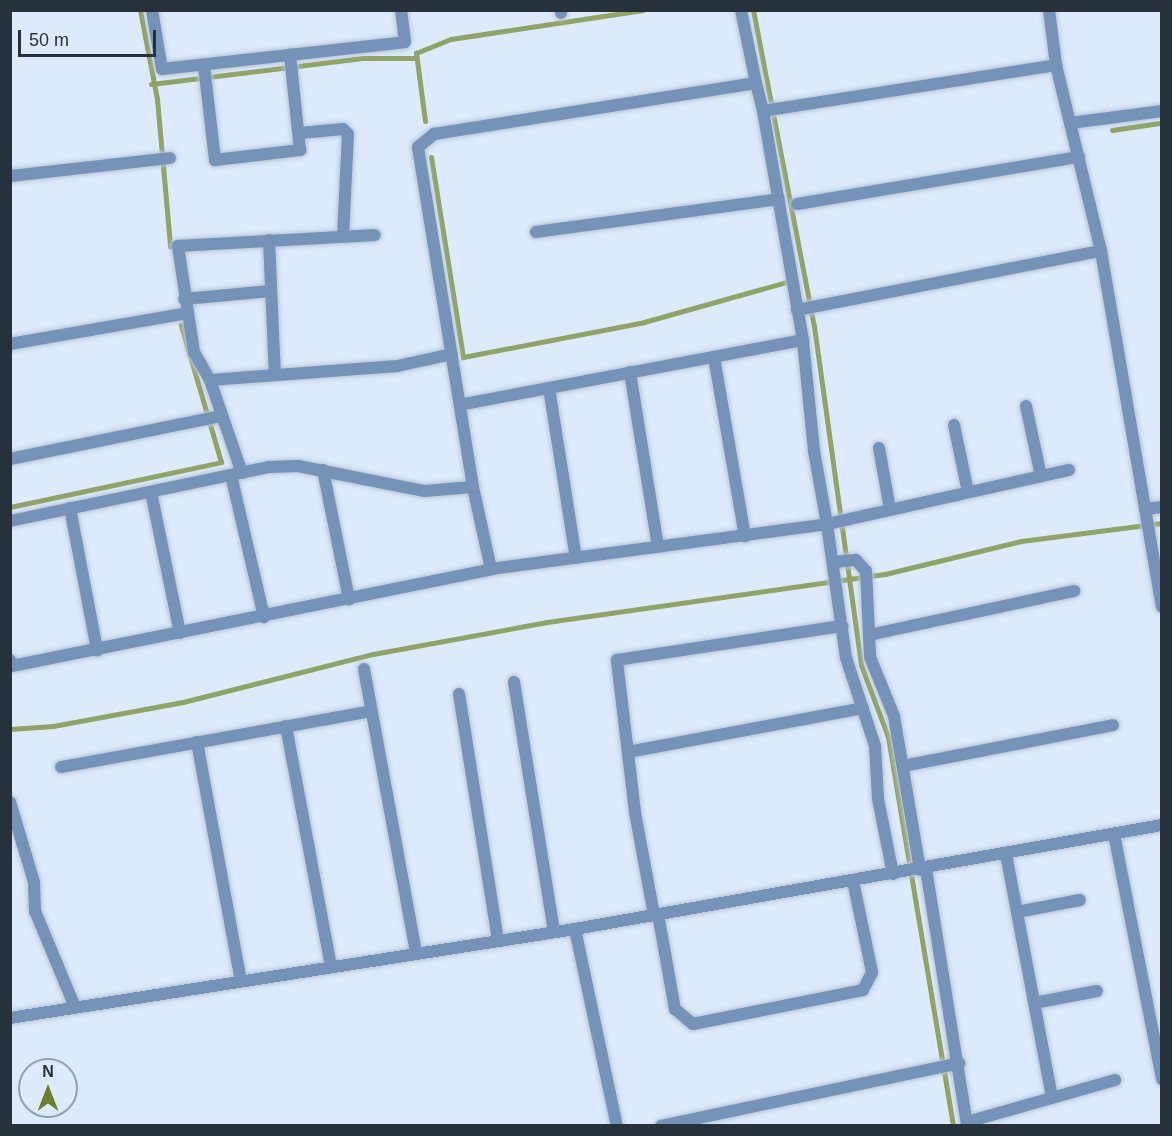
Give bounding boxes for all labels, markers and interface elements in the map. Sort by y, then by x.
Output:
scale bar [21,18,159,56]
text: 50 m [29,30,69,50]
north arrow [18,1058,78,1118]
text: N [42,1063,54,1080]

